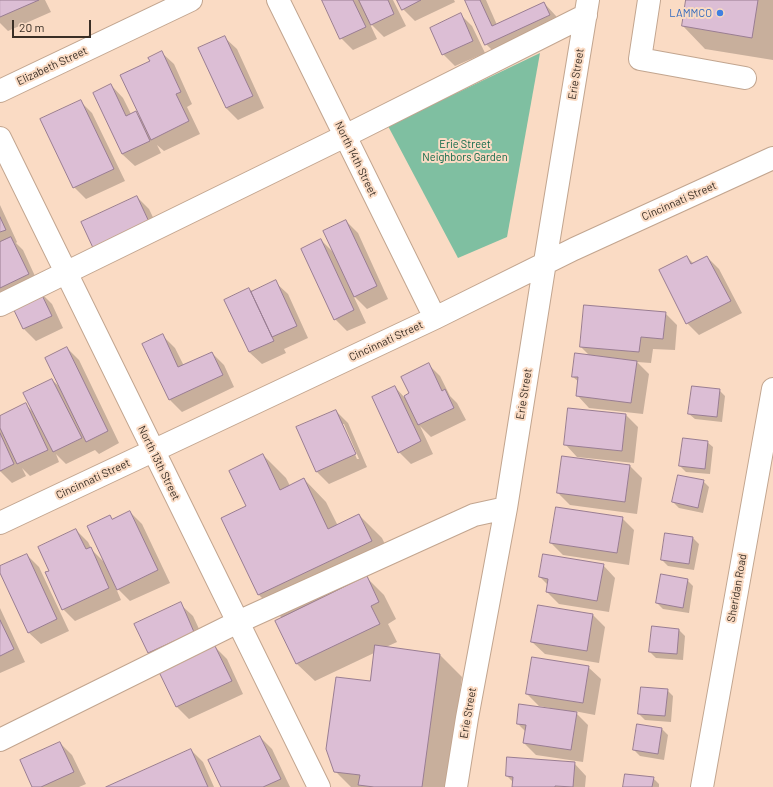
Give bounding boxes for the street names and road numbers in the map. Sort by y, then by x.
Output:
street label: Elizabeth Street [15,44,89,88]
street label: Erie Street [565,48,587,100]
street label: North 14th Street [332,119,380,199]
street label: Cincinnati Street [640,179,718,223]
street label: Cincinnati Street [347,318,425,364]
street label: Erie Street [513,368,535,420]
street label: North 13th Street [135,424,183,502]
street label: Cincinnati Street [54,456,132,502]
street label: Sheridan Road [725,553,749,623]
street label: Erie Street [457,686,479,740]

